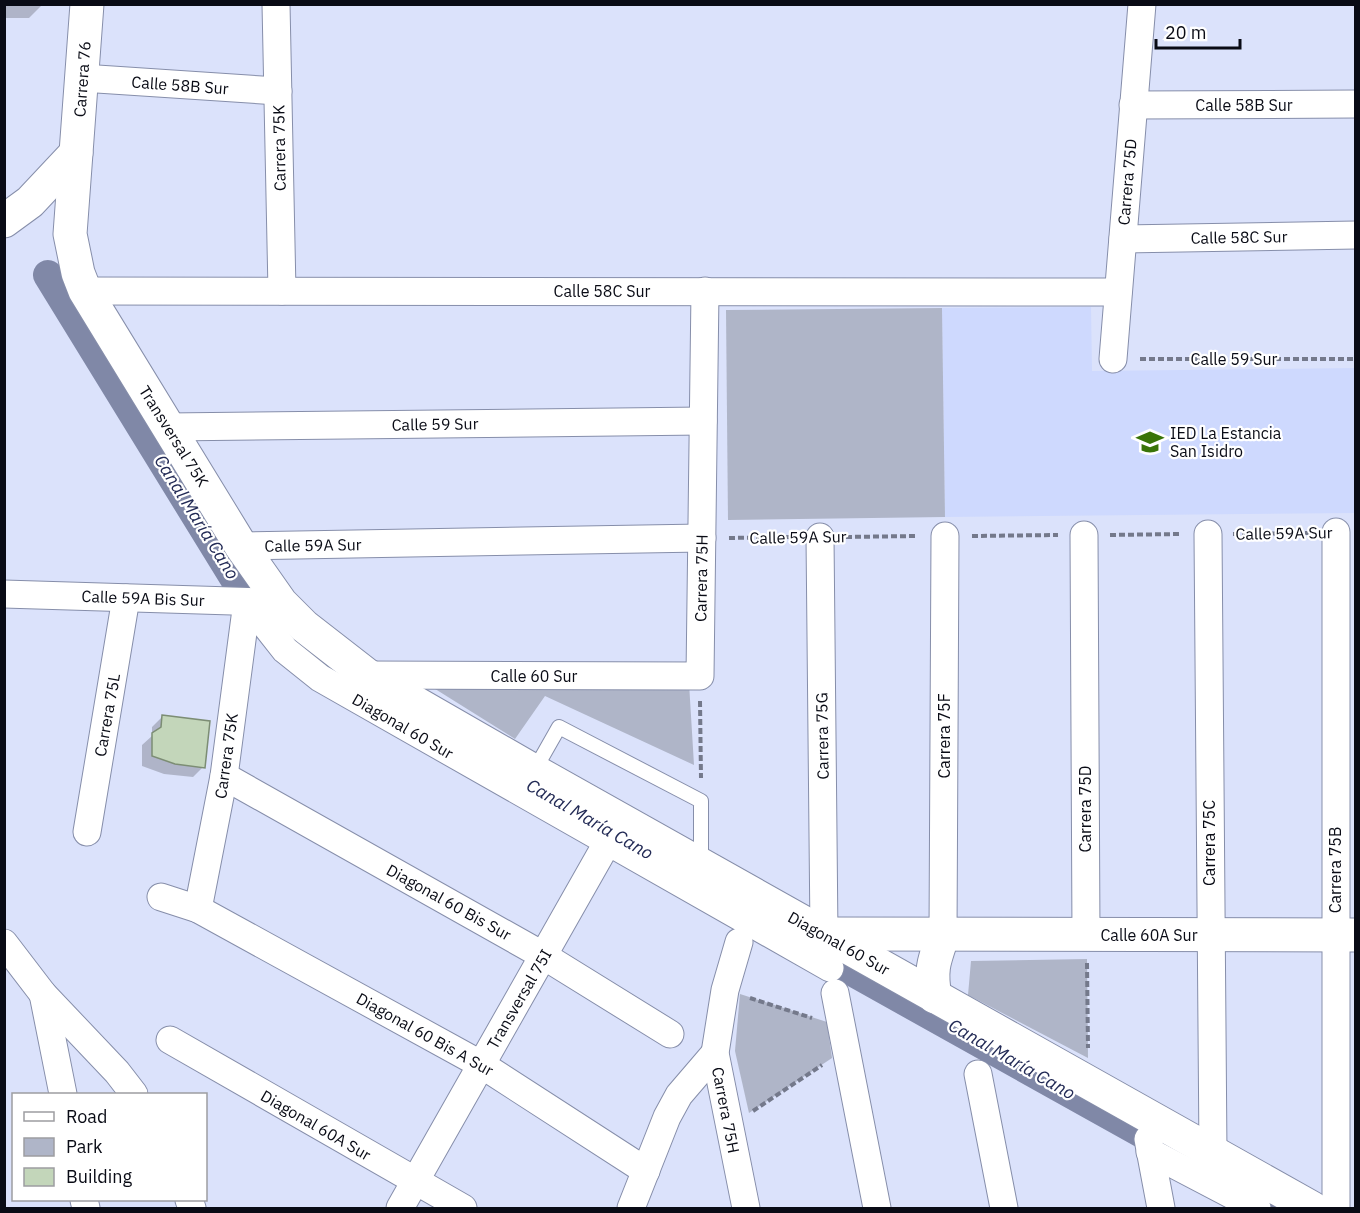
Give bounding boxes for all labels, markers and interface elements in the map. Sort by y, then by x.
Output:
scale bar [1156,12,1240,50]
text: 20 m [1165,21,1207,44]
street label: Carrera 76 [69,40,95,118]
street label: Calle 58B Sur [131,72,229,98]
street label: Calle 58B Sur [1195,95,1293,115]
street label: Carrera 75K [268,105,290,191]
street label: Carrera 75D [1113,138,1141,226]
street label: Calle 58C Sur [1190,226,1288,248]
street label: Calle 58C Sur [554,281,651,301]
street label: Calle 59 Sur [1191,349,1278,369]
street label: Transversal 75K [135,382,213,490]
street label: Calle 59 Sur [391,413,479,435]
place label: IED La Estancia San Isidro [1170,423,1282,461]
school or university icon: IED La Estancia San Isidro [1135,427,1165,457]
water label: Canal María Cano [149,450,245,584]
street label: Calle 59A Sur [1235,522,1333,544]
street label: Calle 59A Sur [749,526,847,548]
street label: Calle 59A Sur [264,534,362,556]
street label: Carrera 75H [690,534,712,622]
street label: Calle 59A Bis Sur [81,586,205,610]
street label: Calle 60 Sur [491,666,578,686]
street label: Carrera 75L [90,672,124,758]
street label: Diagonal 60 Sur [349,689,457,763]
street label: Carrera 75G [811,692,833,780]
street label: Carrera 75F [934,693,954,779]
street label: Carrera 75K [210,712,242,800]
street label: Carrera 75D [1075,766,1095,853]
water label: Canal María Cano [522,773,658,865]
street label: Carrera 75C [1199,800,1219,886]
street label: Carrera 75B [1325,827,1345,913]
street label: Diagonal 60 Bis Sur [383,859,515,945]
street label: Diagonal 60 Sur [784,907,894,979]
street label: Calle 60A Sur [1100,925,1198,945]
street label: Transversal 75I [482,946,556,1052]
street label: Diagonal 60 Bis A Sur [353,988,497,1080]
water label: Canal María Cano [944,1013,1080,1105]
street label: Carrera 75H [708,1065,744,1155]
street label: Diagonal 60A Sur [257,1085,375,1165]
legend [12,1093,207,1201]
text: Road [66,1105,107,1128]
text: Park [66,1135,103,1158]
text: Building [66,1165,133,1188]

